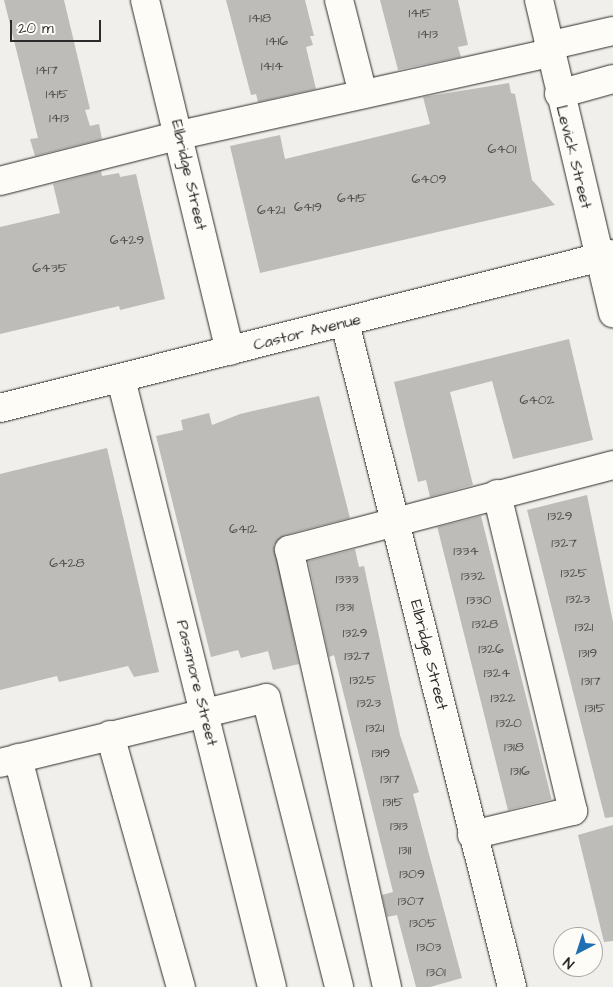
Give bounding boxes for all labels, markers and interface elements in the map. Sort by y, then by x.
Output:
house number: 1415 [408,5,432,21]
scale bar [12,10,104,42]
house number: 1418 [249,10,271,26]
text: 20 m [18,18,54,39]
house number: 1413 [418,26,438,42]
house number: 1416 [266,33,288,49]
house number: 1414 [261,58,283,74]
house number: 1417 [36,62,58,78]
house number: 1415 [45,86,69,102]
street label: Levick Street [552,103,596,211]
house number: 1413 [49,110,69,126]
street label: Elbridge Street [167,118,211,232]
house number: 6401 [488,141,516,157]
house number: 6409 [411,171,447,187]
house number: 6415 [337,190,367,206]
house number: 6419 [294,199,322,215]
house number: 6421 [257,202,285,218]
house number: 6429 [110,232,144,248]
house number: 6435 [32,260,68,276]
street label: Castor Avenue [251,309,363,355]
house number: 6402 [519,392,555,408]
house number: 1329 [548,508,572,524]
house number: 6412 [229,521,257,537]
house number: 1327 [551,535,577,551]
house number: 1334 [453,543,479,559]
house number: 6428 [49,555,85,571]
house number: 1325 [561,565,587,581]
house number: 1332 [461,568,485,584]
house number: 1333 [335,571,359,587]
house number: 1323 [566,591,590,607]
house number: 1330 [467,592,491,608]
street label: Elbridge Street [406,598,452,712]
house number: 1331 [336,599,354,615]
house number: 1328 [472,616,498,632]
street label: Passmore Street [172,618,222,748]
house number: 1321 [575,619,593,635]
house number: 1329 [343,625,367,641]
house number: 1326 [478,641,504,657]
house number: 1319 [579,645,597,661]
house number: 1327 [344,648,370,664]
house number: 1324 [484,665,510,681]
house number: 1325 [350,672,376,688]
house number: 1317 [581,673,601,689]
house number: 1322 [491,690,515,706]
house number: 1323 [357,695,381,711]
house number: 1315 [585,700,605,716]
house number: 1320 [496,715,522,731]
house number: 1321 [366,720,384,736]
house number: 1318 [504,739,524,755]
house number: 1319 [372,745,390,761]
house number: 1316 [510,763,530,779]
house number: 1317 [380,771,400,787]
house number: 1315 [383,794,403,810]
house number: 1313 [390,818,408,834]
house number: 1311 [399,842,411,858]
house number: 1309 [399,866,425,882]
house number: 1307 [398,893,424,909]
house number: 1305 [409,915,437,931]
north arrow [553,927,603,977]
house number: 1303 [417,939,441,955]
text: N [559,952,579,973]
house number: 1301 [426,964,446,980]

